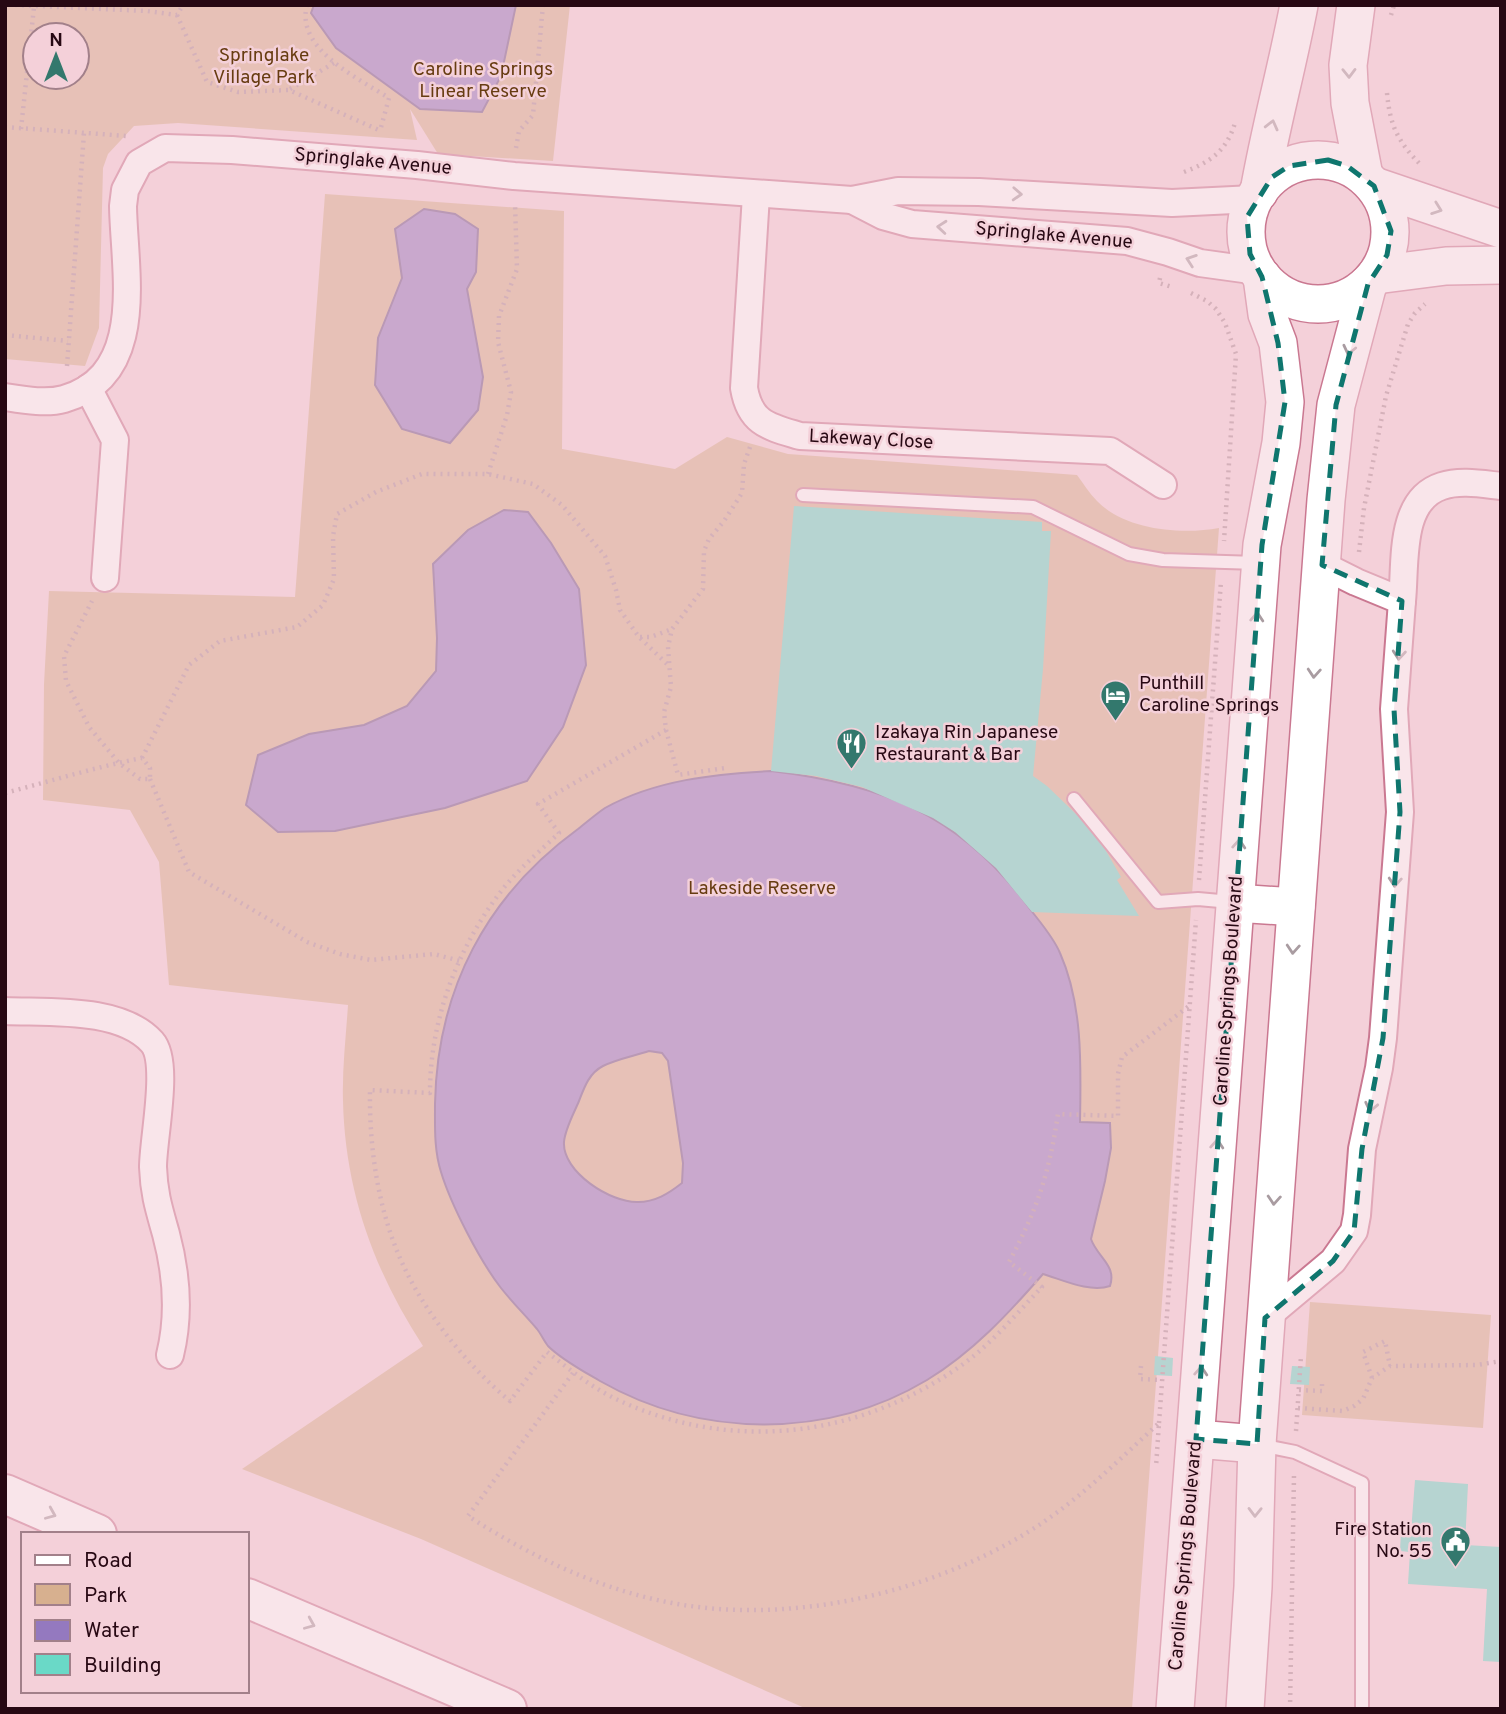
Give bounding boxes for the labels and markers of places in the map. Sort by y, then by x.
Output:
place label: Punthill Caroline Springs [1139,672,1279,718]
hotel icon: Punthill Caroline Springs [1099,678,1133,722]
place label: Izakaya Rin Japanese Restaurant & Bar [875,721,1058,767]
restaurant icon: Izakaya Rin Japanese Restaurant & Bar [835,727,869,771]
place label: Fire Station No. 55 [1334,1518,1432,1564]
public building icon: Fire Station No. 55 [1438,1524,1472,1568]

